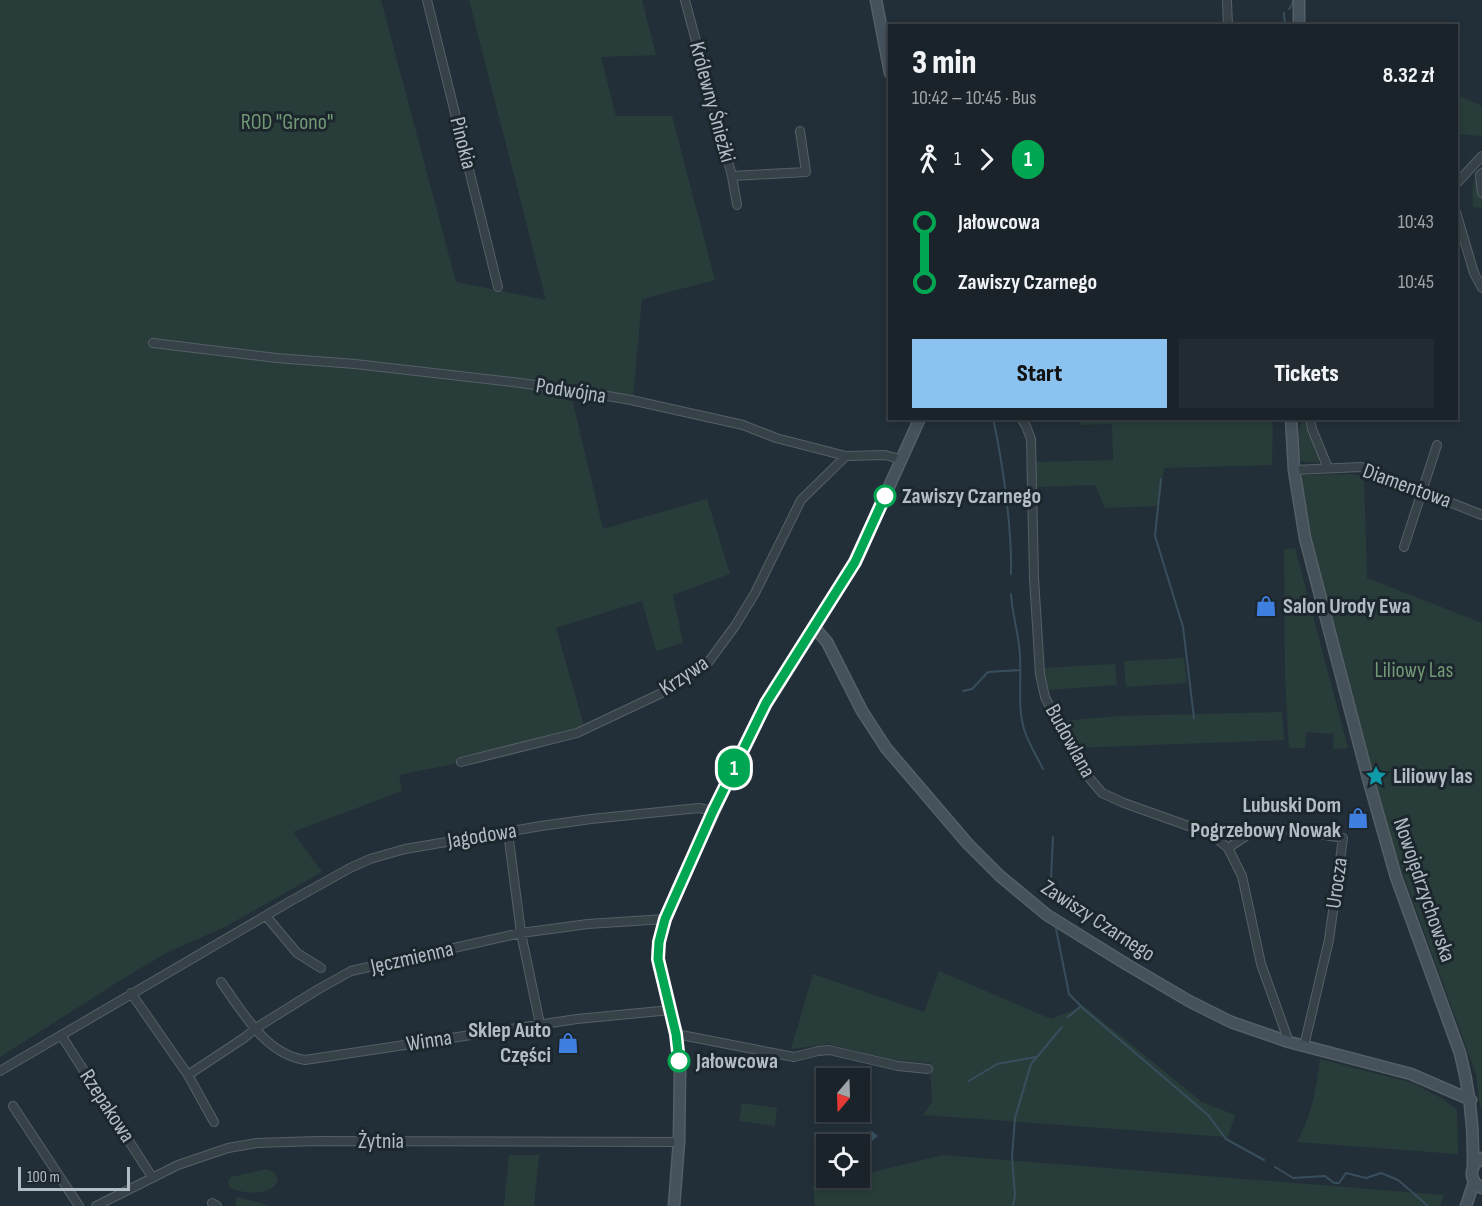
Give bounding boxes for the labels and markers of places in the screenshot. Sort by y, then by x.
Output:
place label: Zawiszy Czarnego [902,483,1041,510]
marker: Zawiszy Czarnego [874,485,896,507]
place label: Salon Urody Ewa [1283,593,1411,620]
shop icon: Salon Urody Ewa [1254,594,1278,618]
place label: Liliowy las [1393,763,1473,790]
place icon: Liliowy las [1364,764,1388,788]
place label: Lubuski Dom Pogrzebowy Nowak [1190,792,1342,844]
shop icon: Lubuski Dom Pogrzebowy Nowak [1346,806,1370,830]
place label: Sklep Auto Części [468,1017,551,1069]
shop icon: Sklep Auto Części [556,1031,580,1055]
place label: Jałowcowa [695,1048,778,1075]
marker: Jałowcowa [668,1050,690,1072]

